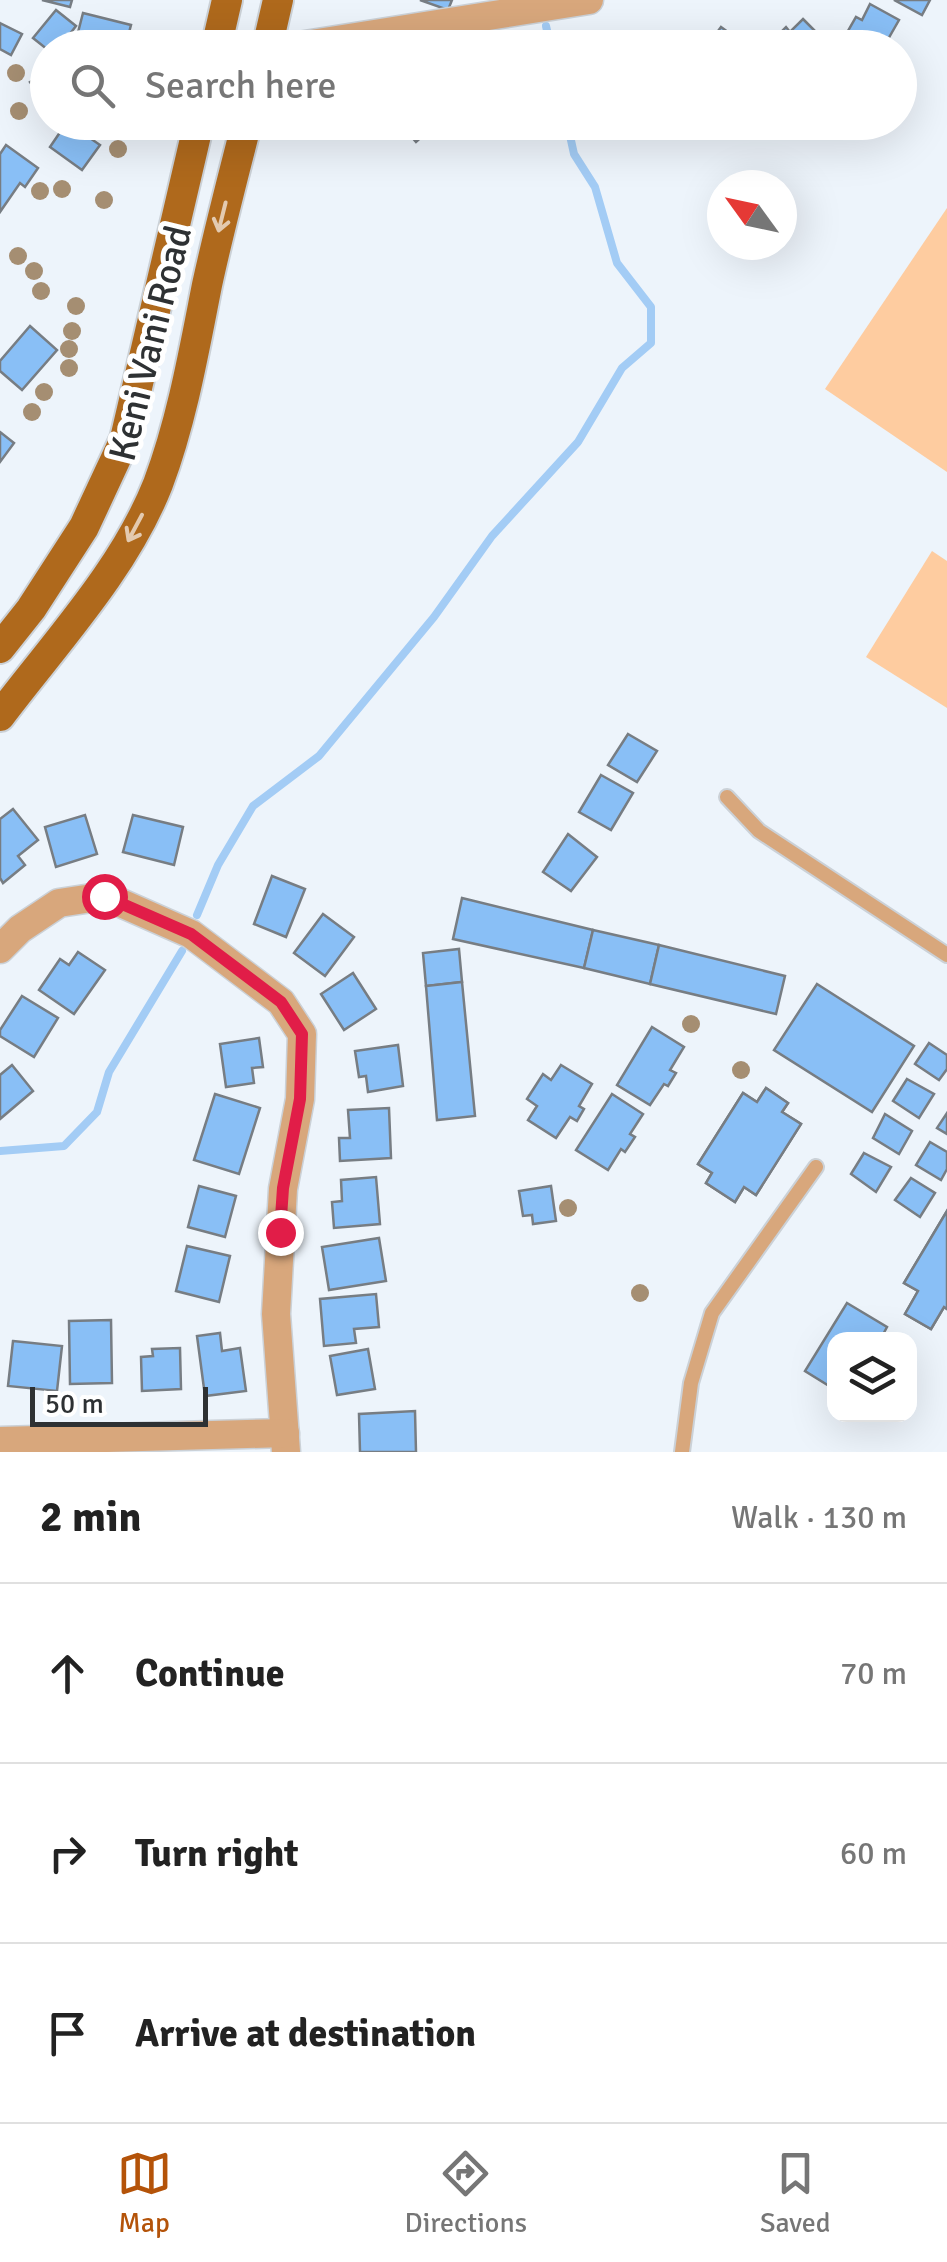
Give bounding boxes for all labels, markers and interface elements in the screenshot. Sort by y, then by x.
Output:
search box [30,30,917,140]
icon: search [65,58,120,113]
text: Search here [145,62,337,109]
north arrow [707,170,797,260]
one-way arrow [212,200,230,232]
street label: Keni Vani Road [99,221,202,466]
one-way arrow [125,513,144,543]
route start [82,874,128,920]
route end [258,1210,304,1256]
map controls [827,1332,917,1422]
button: layers [827,1332,917,1422]
scale bar [30,1382,208,1426]
text: 50 m [45,1387,104,1421]
text: 2 min [40,1492,141,1543]
text: Walk · 130 m [731,1498,907,1537]
icon: ahead [40,1646,95,1701]
text: Continue [135,1650,285,1697]
text: 70 m [840,1654,907,1693]
icon: right [40,1826,95,1881]
text: Turn right [135,1830,299,1877]
text: 60 m [840,1834,907,1873]
icon: arrive [40,2006,95,2061]
text: Arrive at destination [135,2010,476,2057]
tab: Map [117,2146,172,2240]
tab: Directions [405,2146,527,2240]
tab: Saved [760,2146,830,2240]

